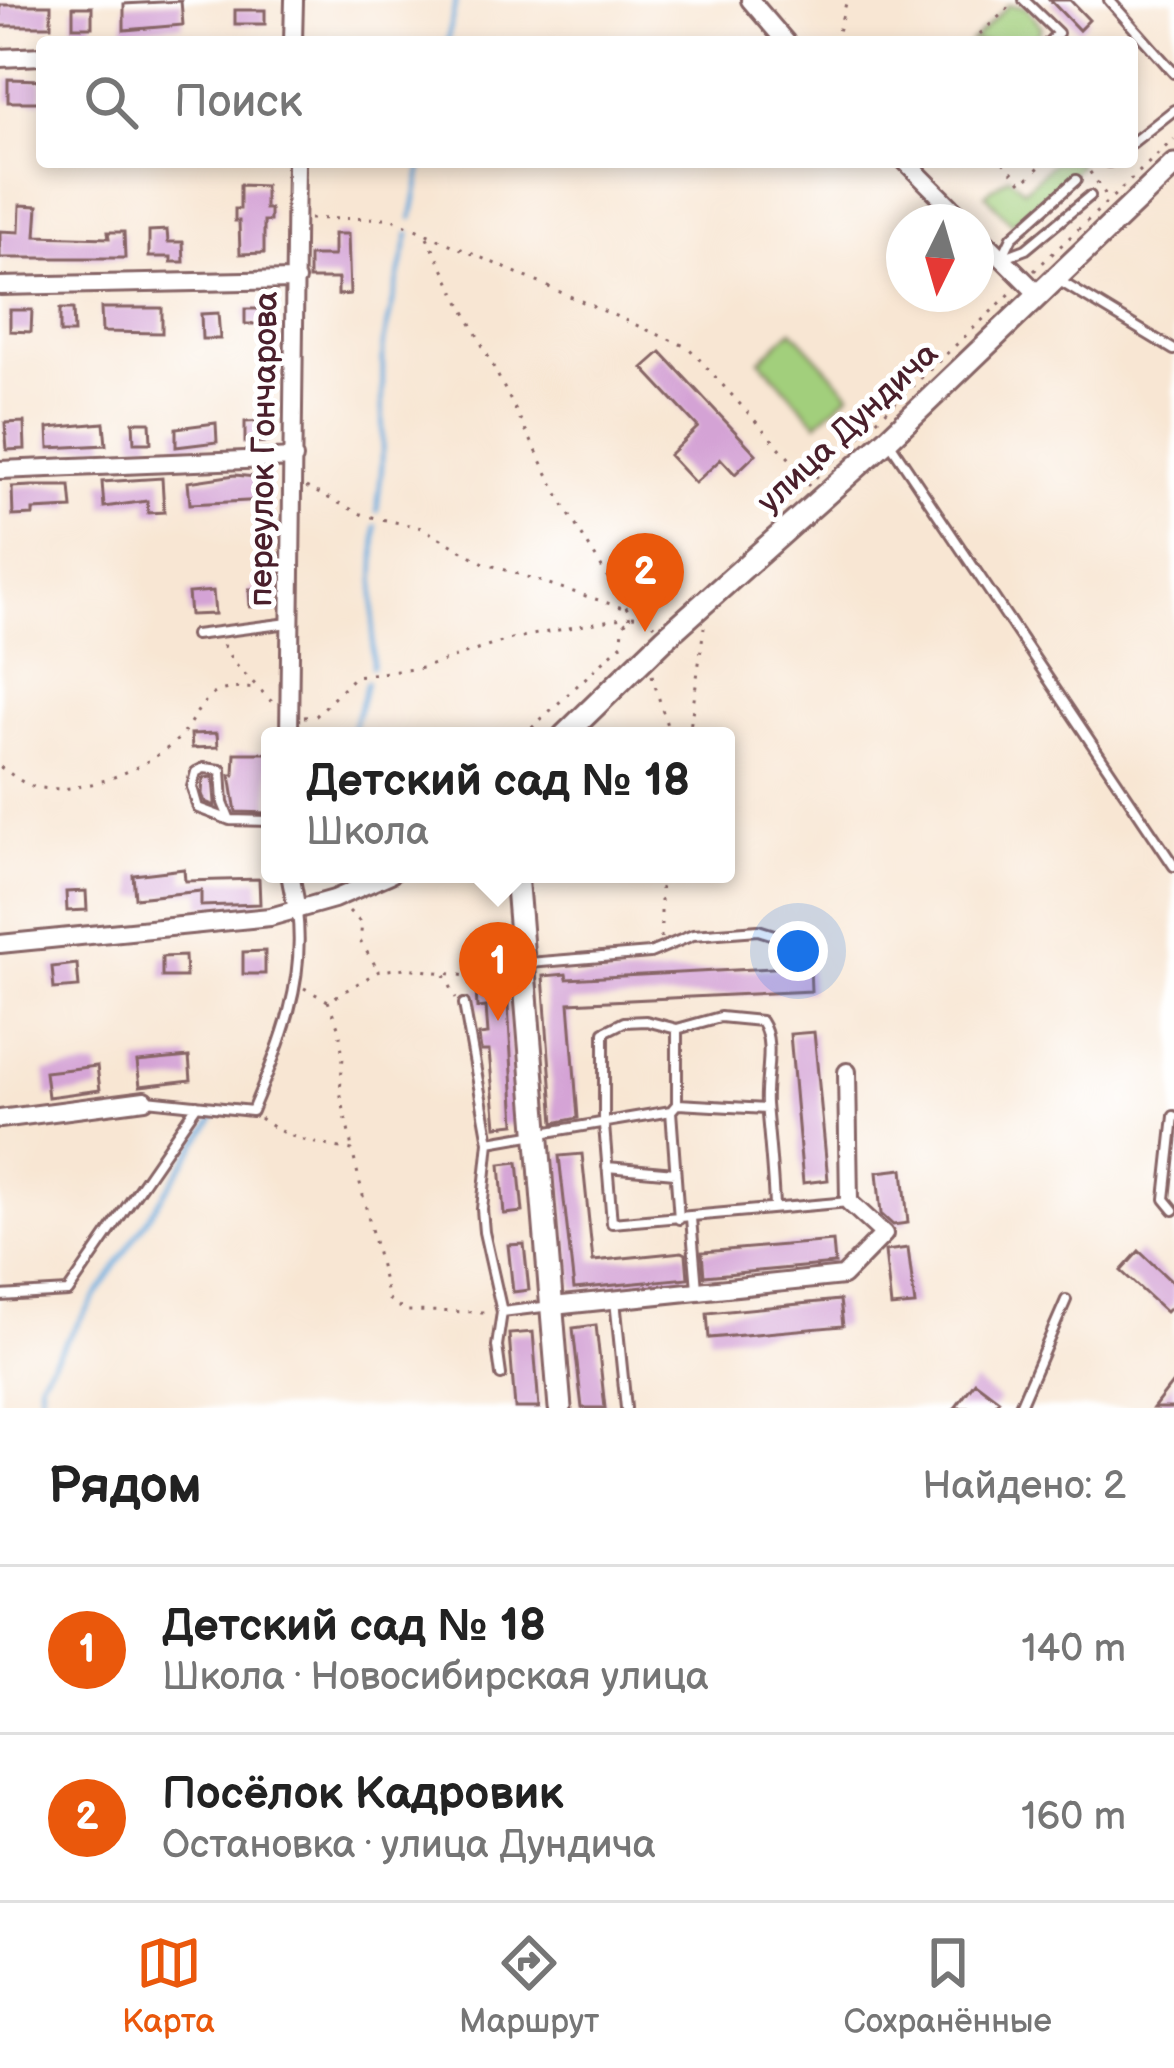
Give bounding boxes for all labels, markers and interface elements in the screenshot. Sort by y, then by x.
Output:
search box [36,36,1138,168]
icon: search [78,69,144,135]
text: Поиск [174,75,302,130]
north arrow [886,204,994,312]
street label: переулок Гончарова [241,291,287,607]
street label: улица Дундича [749,334,947,522]
pin: 2 [606,533,684,632]
popup [261,727,735,883]
text: Детский сад № 18 [306,754,690,809]
text: Школа [306,809,429,856]
your location [768,921,828,981]
pin: 1 [459,922,537,1021]
text: Рядом [48,1456,202,1517]
text: Найдено: 2 [922,1463,1126,1510]
text: Детский сад № 18 [162,1599,546,1654]
text: 1 [79,1626,95,1673]
text: 140 m [1021,1626,1126,1673]
text: Школа · Новосибирская улица [162,1654,709,1701]
text: Посёлок Кадровик [162,1767,563,1822]
text: 2 [75,1794,99,1841]
text: 160 m [1021,1794,1126,1841]
text: Остановка · улица Дундича [162,1822,656,1869]
tab: Карта [122,1930,215,2042]
tab: Маршрут [459,1930,599,2042]
tab: Сохранённые [843,1930,1052,2042]

